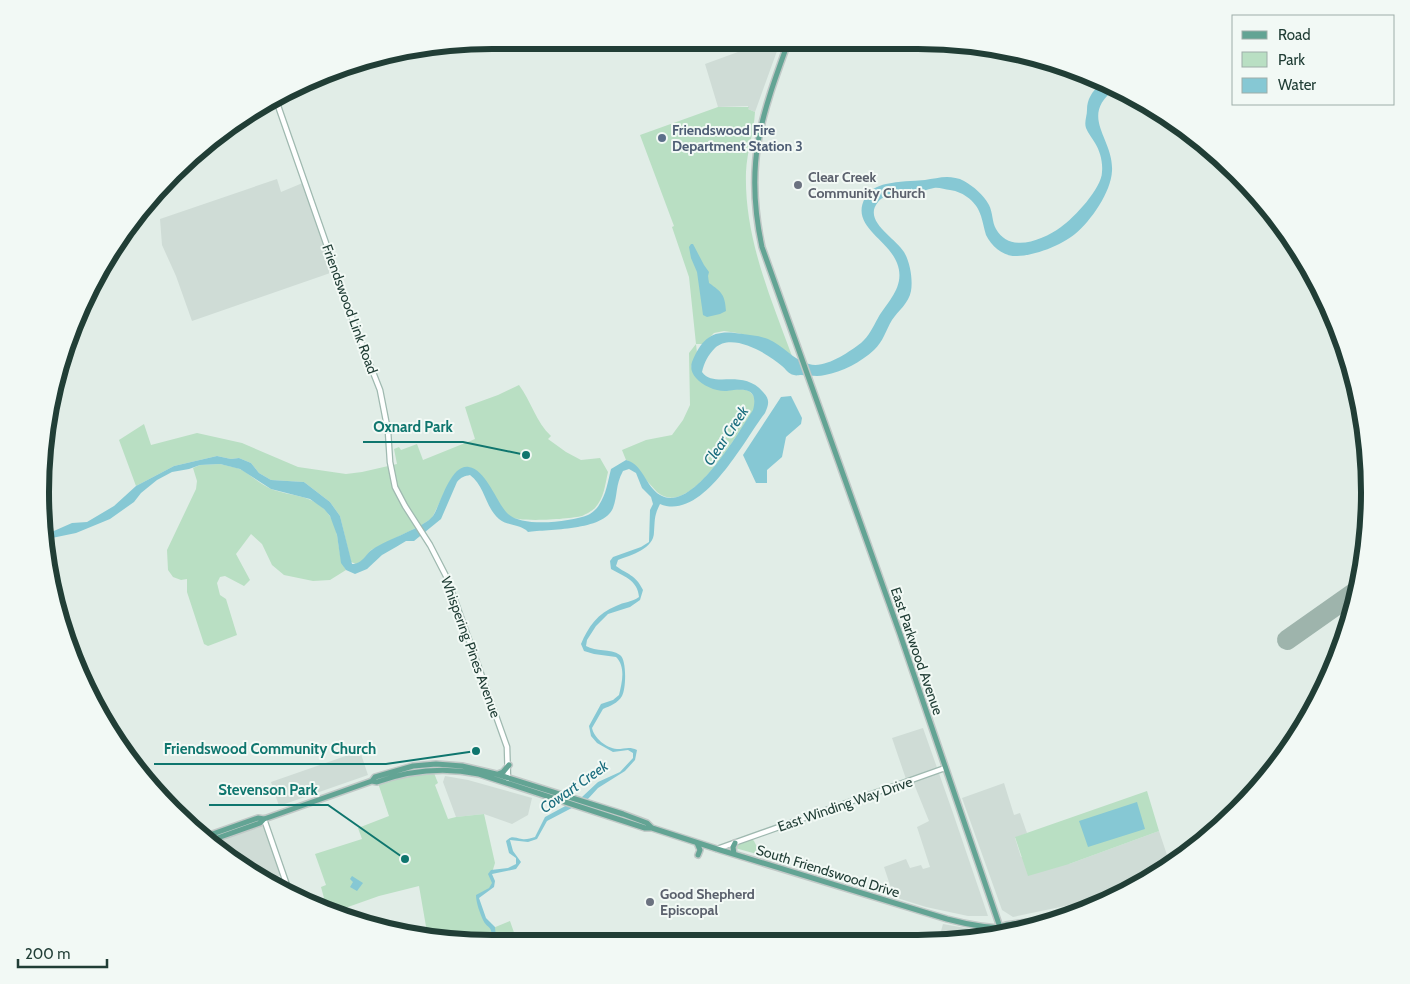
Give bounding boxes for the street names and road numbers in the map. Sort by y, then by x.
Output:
street label: Friendswood Link Road [318,242,382,376]
street label: Whispering Pines Avenue [437,574,505,720]
street label: East Parkwood Avenue [887,585,947,717]
street label: East Winding Way Drive [775,772,915,836]
street label: South Friendswood Drive [754,841,902,901]

